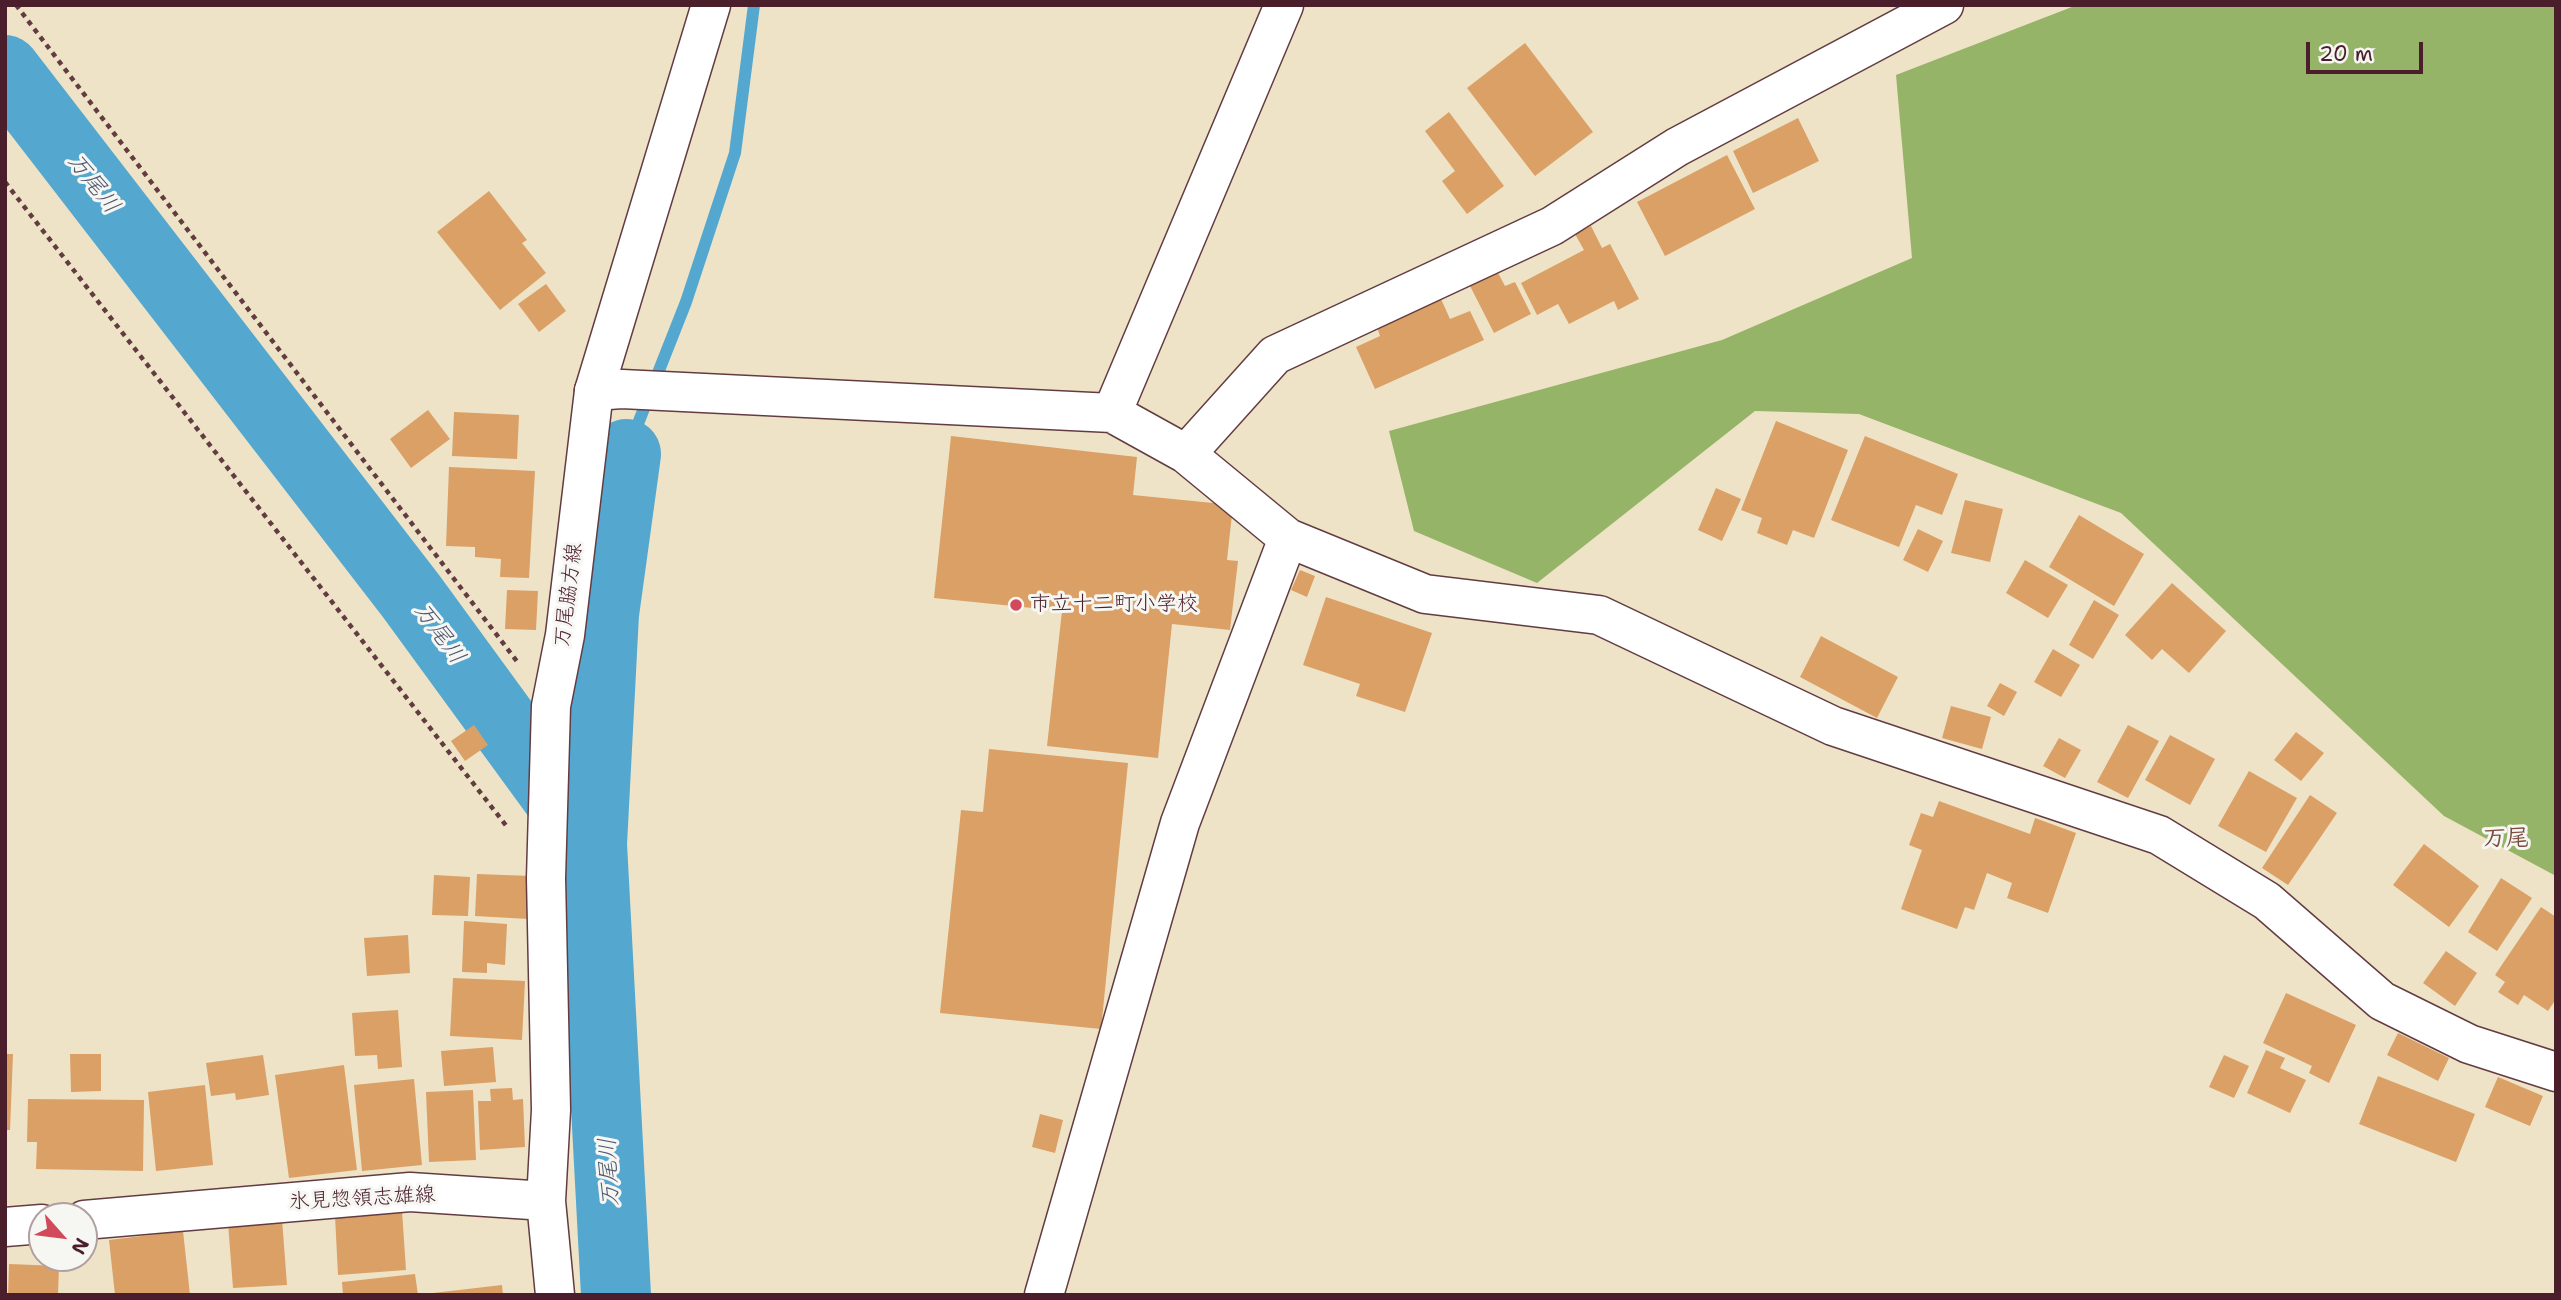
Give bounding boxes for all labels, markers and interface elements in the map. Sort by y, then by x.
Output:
scale bar [2309,28,2426,72]
text: 20 m [2319,40,2373,68]
water label: 万尾川 [61,148,125,220]
street label: 万尾脇方線 [550,541,588,649]
place label: 市立十二町小学校 [1030,592,1198,618]
marker: 市立十二町小学校 [1008,597,1024,613]
water label: 万尾川 [408,598,470,670]
district label: 万尾 [2483,825,2529,853]
water label: 万尾川 [594,1137,626,1207]
street label: 氷見惣領志雄線 [288,1183,436,1215]
north arrow [28,1202,98,1272]
text: N [66,1234,95,1259]

